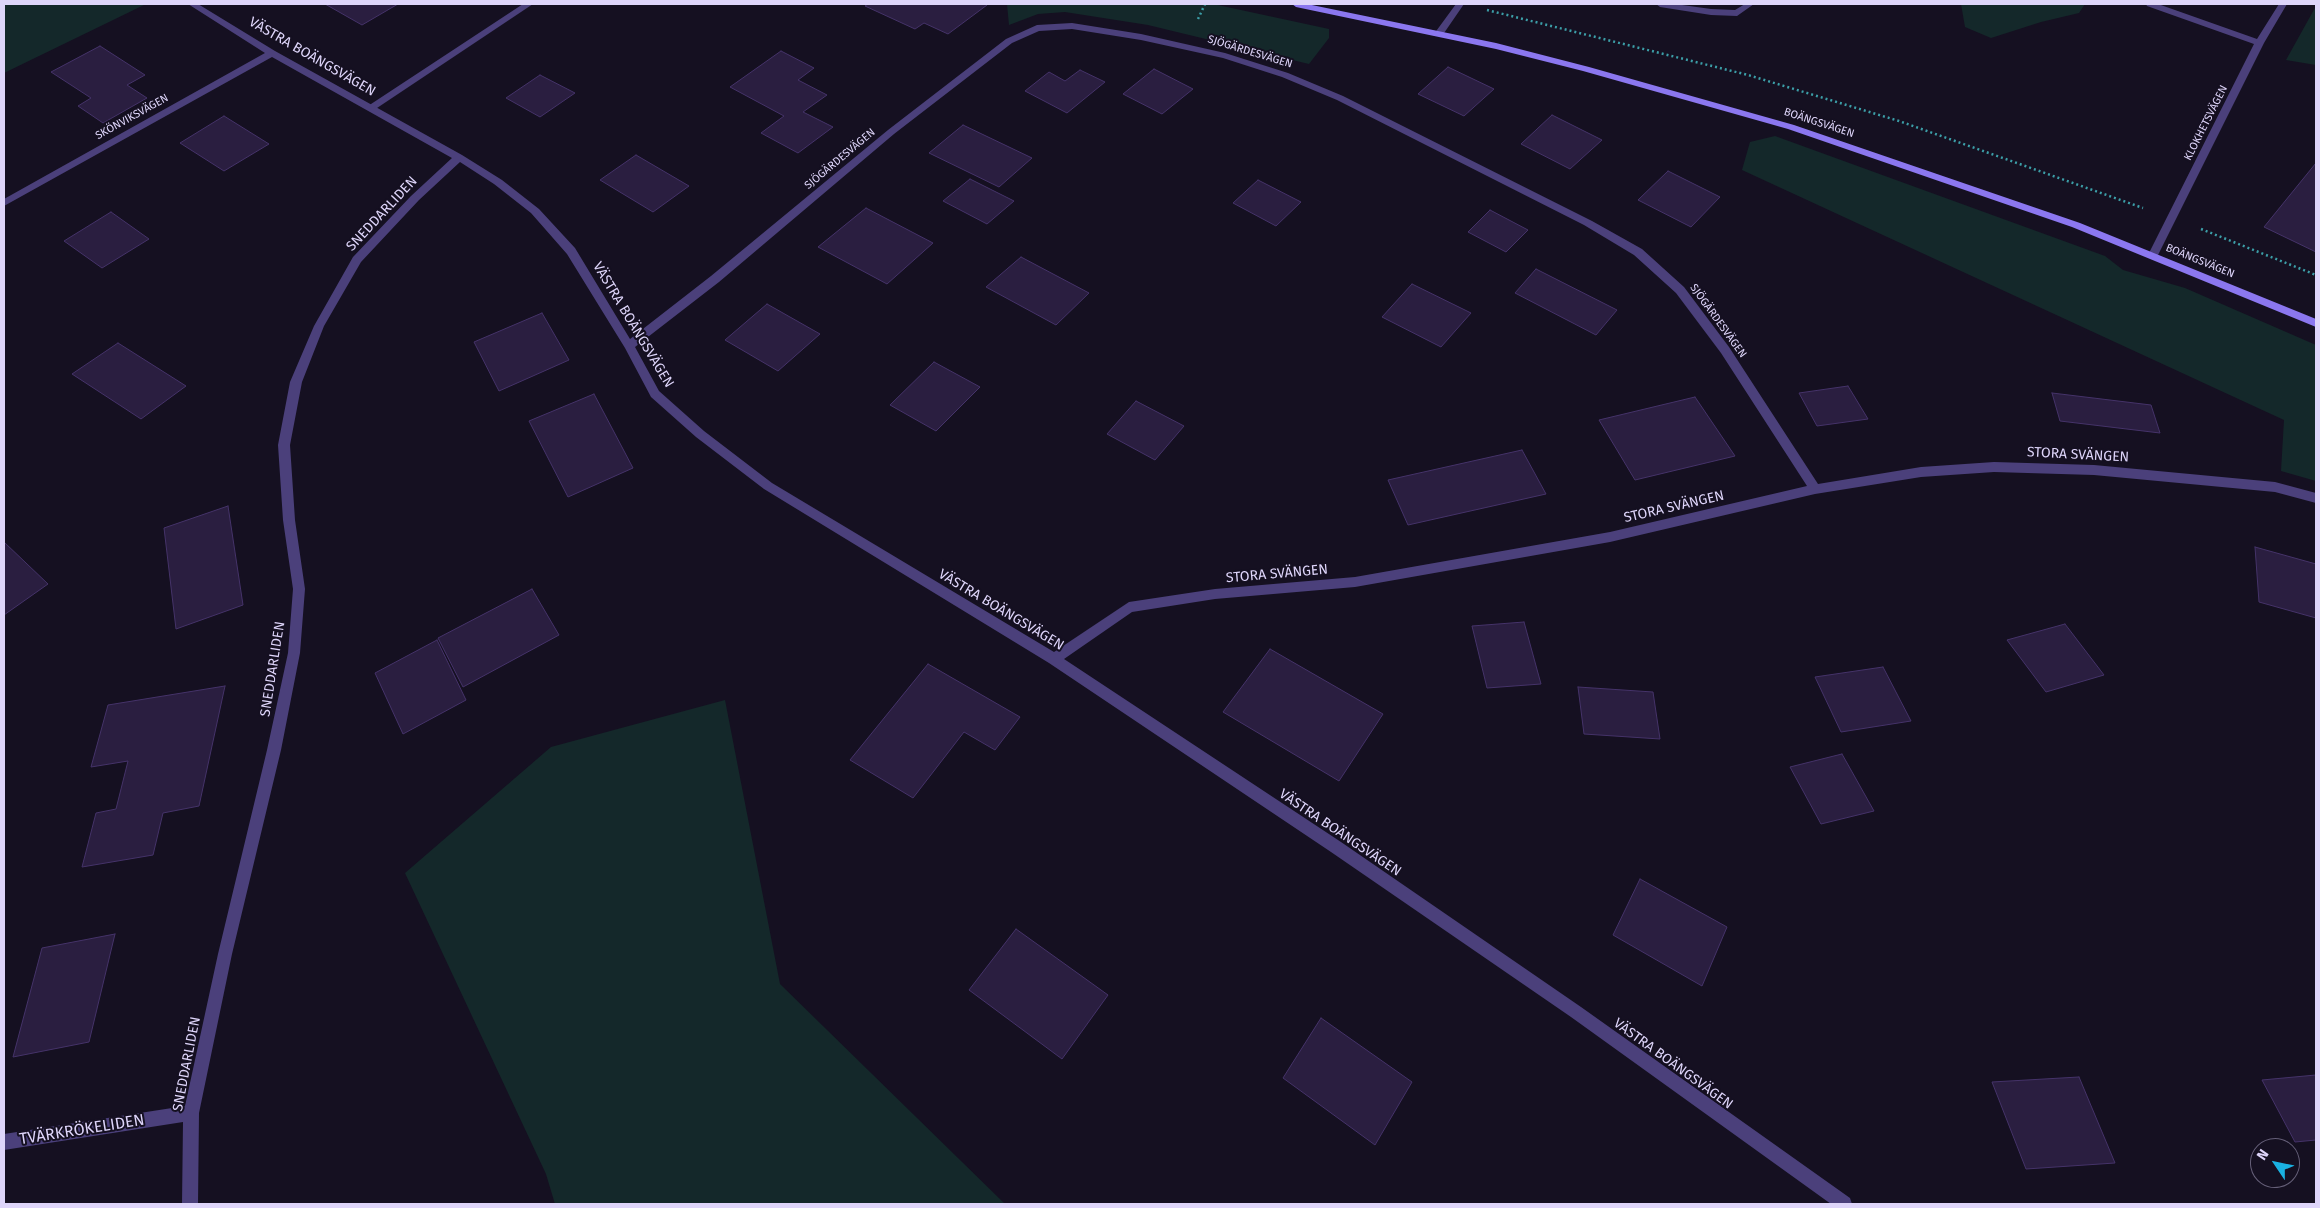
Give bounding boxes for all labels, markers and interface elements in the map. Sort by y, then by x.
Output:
street label: VÄSTRA BOÄNGSVÄGEN [246,14,378,100]
street label: SJÖGÄRDESVÄGEN [1206,33,1294,71]
street label: KLOKHETSVÄGEN [2181,83,2231,163]
street label: SKÖNVIKSVÄGEN [93,91,171,143]
street label: BOÄNGSVÄGEN [1782,105,1856,141]
street label: SJÖGÄRDESVÄGEN [802,126,878,192]
street label: SNEDDARLIDEN [343,173,421,255]
street label: BOÄNGSVÄGEN [2164,241,2236,281]
street label: VÄSTRA BOÄNGSVÄGEN [589,259,677,391]
street label: SJÖGÄRDESVÄGEN [1687,282,1749,360]
street label: STORA SVÄNGEN [2026,444,2130,466]
street label: STORA SVÄNGEN [1622,487,1726,527]
street label: STORA SVÄNGEN [1225,561,1329,587]
street label: VÄSTRA BOÄNGSVÄGEN [935,566,1067,654]
street label: SNEDDARLIDEN [257,620,289,718]
street label: VÄSTRA BOÄNGSVÄGEN [1276,786,1404,880]
street label: SNEDDARLIDEN [170,1015,204,1113]
street label: VÄSTRA BOÄNGSVÄGEN [1610,1015,1736,1113]
street label: TVÄRKRÖKELIDEN [18,1111,146,1149]
north arrow [2250,1138,2300,1188]
text: N [2253,1146,2273,1164]

